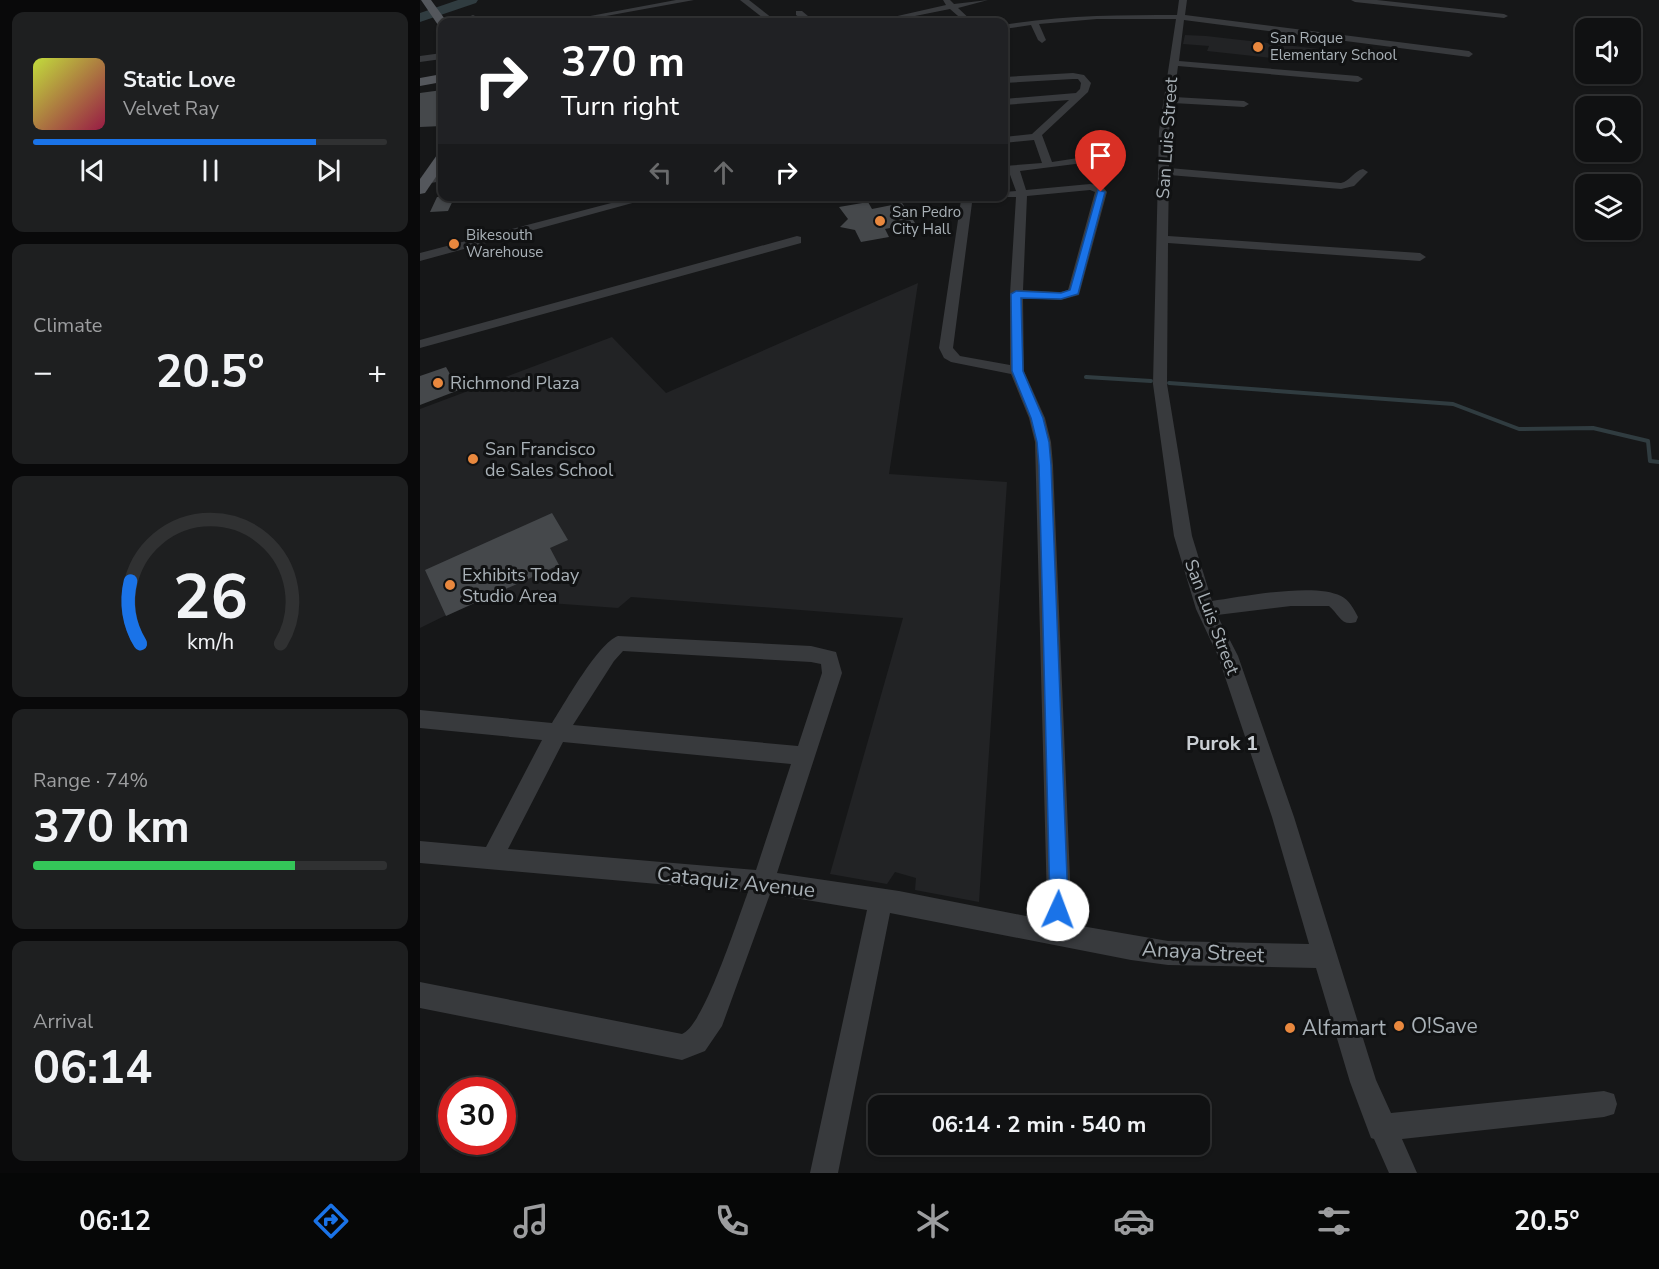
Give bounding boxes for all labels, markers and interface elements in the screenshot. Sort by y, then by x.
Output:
map controls [1575,18,1641,240]
button: sound [1575,18,1641,84]
place label: San Roque Elementary School [1270,28,1397,65]
text: 370 m [561,34,685,91]
marker: San Roque Elementary School [1251,40,1265,54]
icon: right [462,42,540,120]
text: Static Love [123,65,236,95]
street label: San Luis Street [1151,76,1183,200]
text: Turn right [561,88,679,125]
text: Velvet Ray [123,95,219,122]
button: search [1575,96,1641,162]
pin [1075,130,1126,192]
icon: arrive [1084,139,1117,172]
icon: previous [76,154,109,187]
icon: pause [194,154,227,187]
icon: next [312,154,345,187]
icon: left [644,156,677,189]
icon: ahead [707,156,740,189]
icon: right [770,156,803,189]
button: layers [1575,174,1641,240]
place label: San Pedro City Hall [892,202,961,239]
marker: San Pedro City Hall [873,214,887,228]
place label: Bikesouth Warehouse [466,225,543,262]
marker: Bikesouth Warehouse [447,237,461,251]
text: Climate [33,312,102,339]
text: 20.5° [155,342,265,403]
text: − [33,350,53,395]
text: + [367,350,387,395]
place label: Richmond Plaza [450,371,580,395]
marker: Richmond Plaza [431,376,445,390]
place label: San Francisco de Sales School [485,437,614,482]
marker: San Francisco de Sales School [466,452,480,466]
text: 26 [173,555,247,640]
street label: San Luis Street [1179,556,1245,679]
place label: Exhibits Today Studio Area [462,563,580,608]
marker: Exhibits Today Studio Area [443,578,457,592]
text: km/h [186,627,234,657]
district label: Purok 1 [1186,730,1258,757]
text: Range · 74% [33,767,148,794]
text: 370 km [33,797,190,858]
street label: Cataquiz Avenue [656,860,816,904]
position arrow [1026,878,1090,942]
street label: Anaya Street [1141,935,1266,969]
text: Arrival [33,1008,93,1035]
place label: O!Save [1411,1012,1478,1040]
place label: Alfamart [1302,1014,1387,1042]
marker: O!Save [1392,1019,1406,1033]
marker: Alfamart [1283,1021,1297,1035]
text: 06:14 [33,1038,152,1099]
speed limit sign: 30 [438,1077,516,1155]
text: 06:14 · 2 min · 540 m [932,1110,1146,1140]
icon: directions [310,1200,352,1242]
icon: music [510,1200,552,1242]
icon: phone [711,1200,753,1242]
icon: climate [912,1200,954,1242]
icon: car [1113,1200,1155,1242]
icon: filters [1313,1200,1355,1242]
text: 06:12 [79,1203,151,1240]
text: 20.5° [1514,1203,1580,1240]

